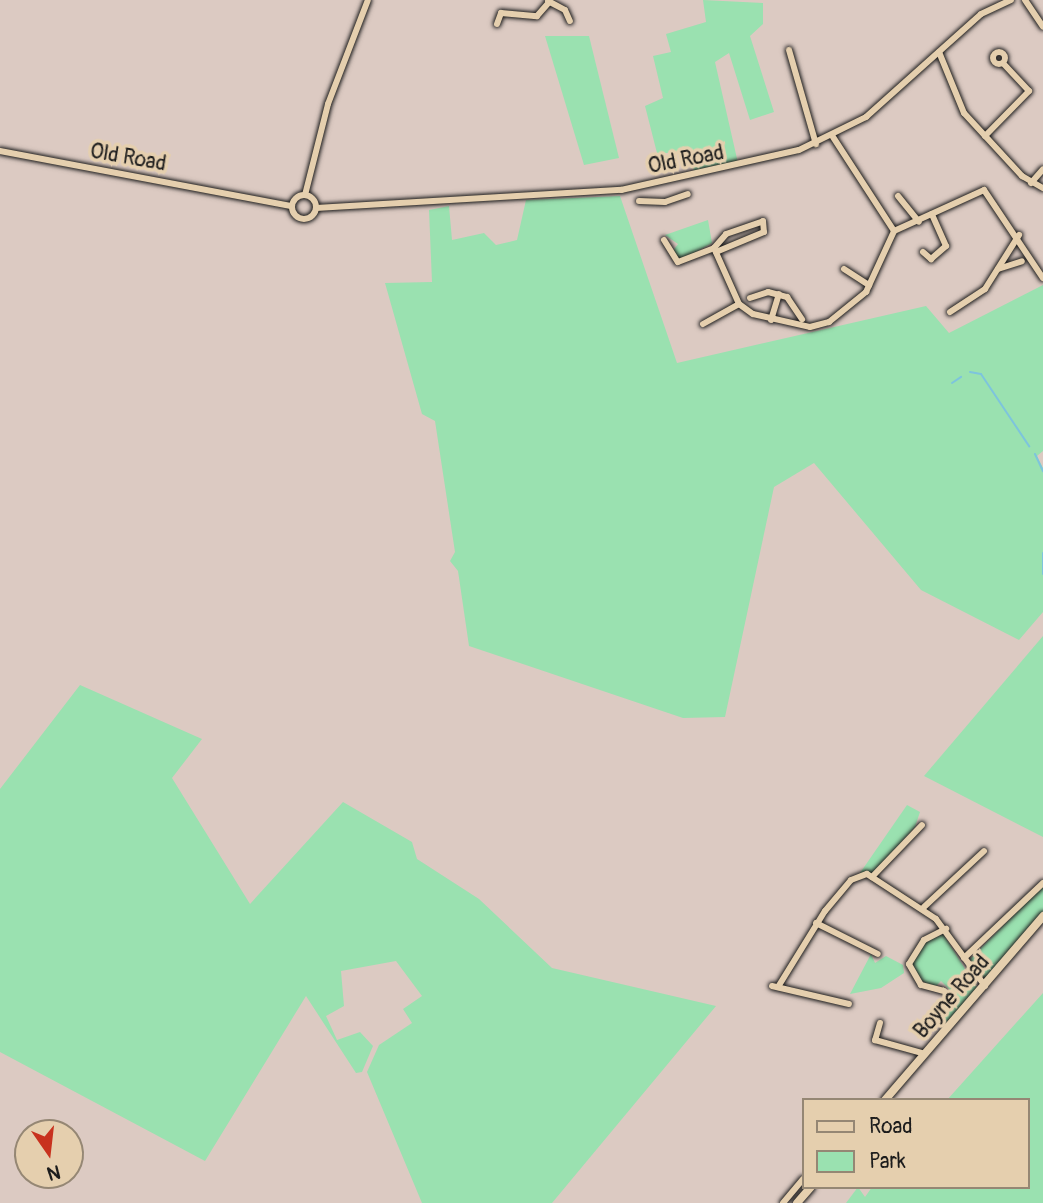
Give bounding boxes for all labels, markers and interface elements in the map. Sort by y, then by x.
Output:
street label: Old Road [88,139,168,177]
street label: Old Road [646,140,726,180]
street label: Boyne Road [909,950,995,1044]
legend [802,1098,1029,1189]
text: Road [869,1113,913,1140]
north arrow [14,1119,84,1189]
text: Park [869,1148,906,1175]
text: N [44,1159,63,1186]

